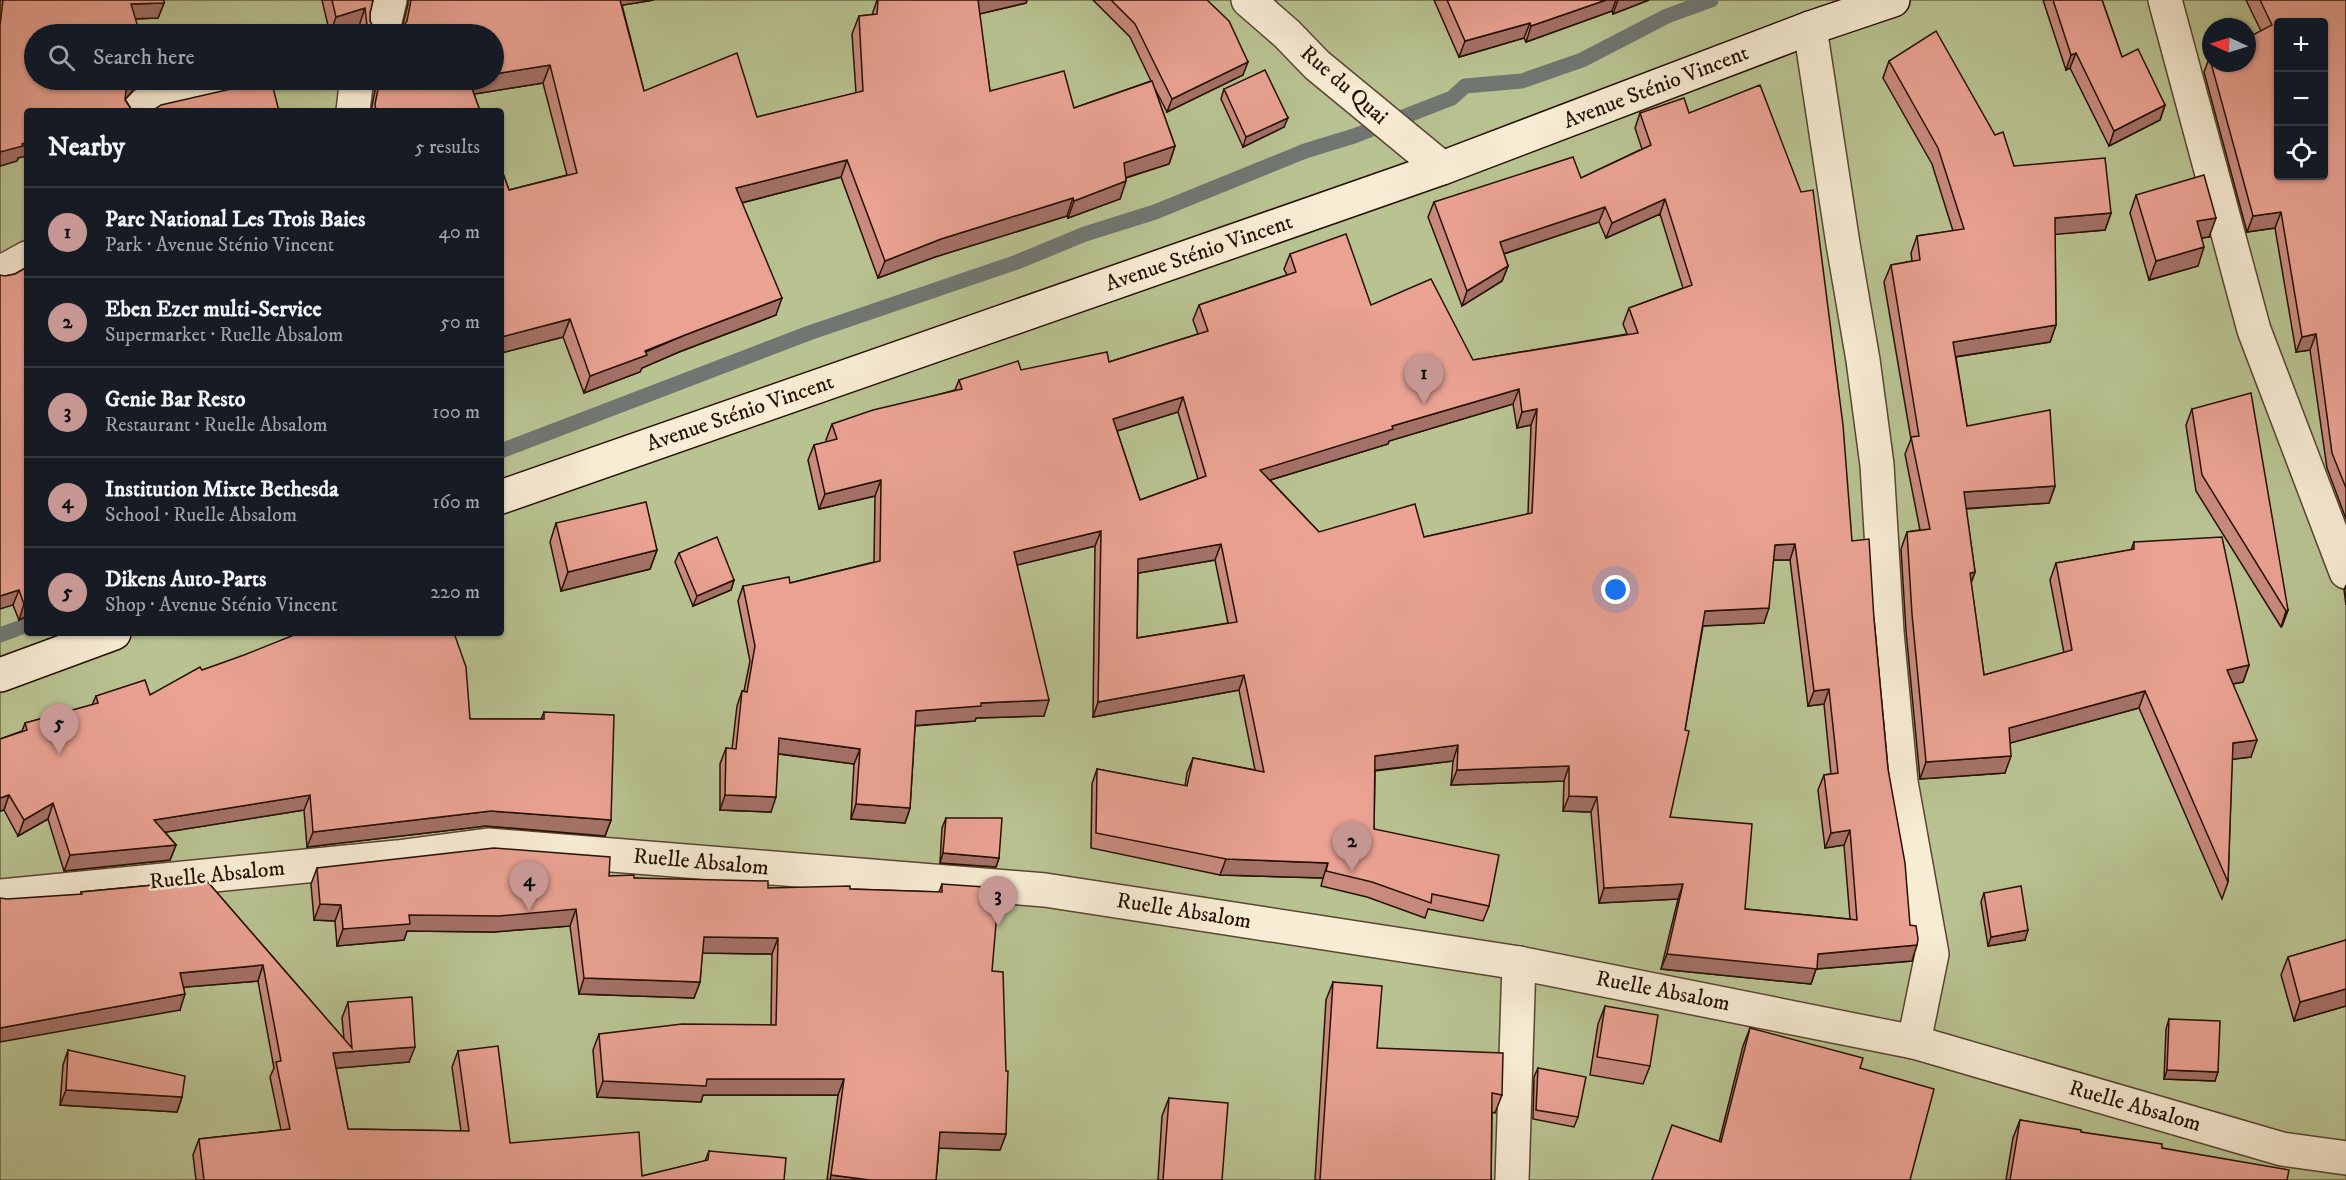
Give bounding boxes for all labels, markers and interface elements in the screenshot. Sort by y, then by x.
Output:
north arrow [2202,18,2256,72]
map controls [2274,18,2328,180]
button: + [2274,18,2328,72]
search box [24,24,504,90]
street label: Avenue Sténio Vincent [1560,39,1752,135]
street label: Rue du Quai [1295,40,1393,130]
icon: search [45,41,78,74]
text: Search here [93,44,195,71]
button: − [2274,72,2328,126]
button: locate [2274,126,2328,180]
text: Nearby [48,131,125,164]
text: 5 results [415,135,480,160]
text: Parc National Les Trois Baies [105,206,365,233]
street label: Avenue Sténio Vincent [1102,208,1296,298]
text: 1 [64,220,71,245]
text: 40 m [438,220,480,245]
text: Park · Avenue Sténio Vincent [105,233,334,258]
text: Eben Ezer multi-Service [105,296,322,323]
text: 2 [63,310,72,335]
text: 50 m [440,310,480,335]
text: Supermarket · Ruelle Absalom [105,323,343,348]
pin: 1 [1404,354,1444,404]
street label: Avenue Sténio Vincent [643,368,837,458]
text: Genie Bar Resto [105,386,245,413]
text: 3 [64,400,71,425]
text: 100 m [432,400,480,425]
text: Restaurant · Ruelle Absalom [105,413,328,438]
text: Institution Mixte Bethesda [105,476,339,503]
text: 4 [62,490,73,515]
text: 160 m [432,490,480,515]
text: School · Ruelle Absalom [105,503,297,528]
text: Dikens Auto-Parts [105,566,266,593]
your location [1601,575,1630,604]
text: 5 [63,580,72,605]
text: 220 m [430,580,480,605]
text: Shop · Avenue Sténio Vincent [105,593,338,618]
pin: 5 [40,704,78,754]
pin: 2 [1332,822,1372,872]
street label: Ruelle Absalom [632,843,770,881]
street label: Ruelle Absalom [148,854,286,896]
pin: 4 [510,862,548,911]
pin: 3 [978,876,1018,926]
street label: Ruelle Absalom [1115,887,1253,935]
street label: Ruelle Absalom [1594,965,1732,1017]
street label: Ruelle Absalom [2066,1074,2204,1138]

